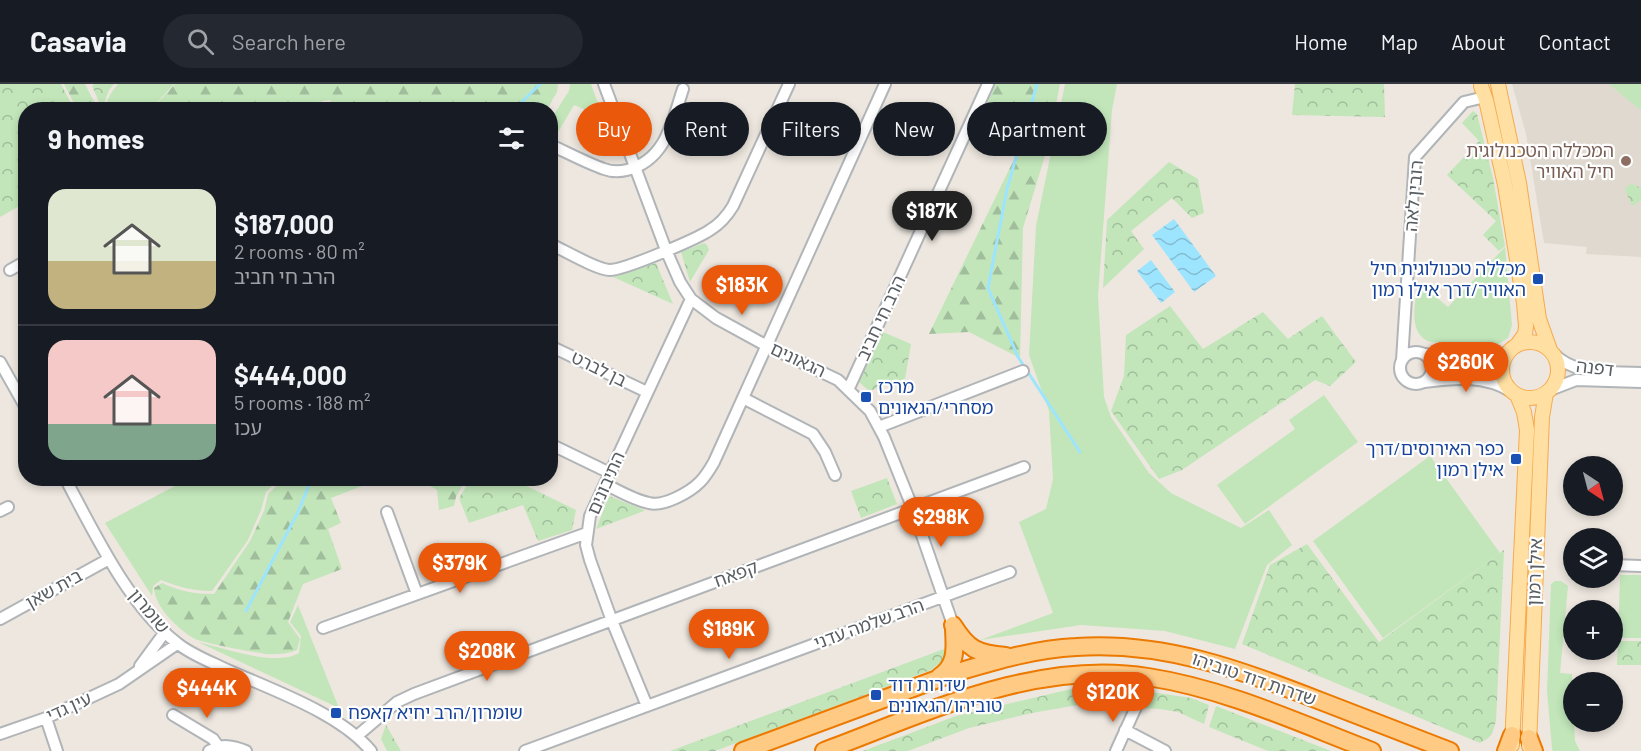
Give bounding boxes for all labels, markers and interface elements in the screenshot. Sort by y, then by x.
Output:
search box [163,14,583,68]
text: Casavia [30,24,127,58]
icon: search [184,25,217,58]
text: Search here [232,28,346,54]
text: Home [1294,29,1348,54]
text: Map [1381,29,1418,54]
text: About [1451,29,1506,54]
text: Contact [1539,29,1611,54]
chip: Buy [576,102,652,156]
chip: Rent [664,102,749,156]
chip: Filters [761,102,861,156]
chip: New [873,102,955,156]
chip: Apartment [967,102,1107,156]
icon: filters [495,122,528,155]
text: 9 homes [48,123,144,154]
place label: המכללה הטכנולוגית חיל האוויר [1466,139,1614,182]
marker: המכללה הטכנולוגית חיל האוויר [1619,154,1633,168]
street label: רובין לאה [1399,159,1427,233]
pin: $187K [890,191,974,242]
text: $187K [906,198,958,222]
text: $187,000 [234,208,334,239]
icon: home [96,213,168,285]
text: 2 rooms · 80 m² [234,239,365,263]
place label: מכללה טכנולוגית חיל האוויר/דרך אילן רמון [1370,257,1526,300]
text: הרב חי חביב [234,264,336,288]
pin: $183K [700,265,784,316]
text: $183K [716,272,768,296]
street label: הרב חי חביב [851,272,909,364]
marker: מכללה טכנולוגית חיל האוויר/דרך אילן רמון [1531,272,1545,286]
street label: הגאונים [767,337,830,381]
pin: $260K [1424,342,1508,393]
street label: בן לברט [568,345,631,391]
text: $260K [1437,349,1495,373]
street label: דפנה [1575,354,1616,380]
text: $444,000 [234,359,347,390]
icon: home [96,364,168,436]
place label: מרכז מסחרי/הגאונים [878,375,993,418]
text: 5 rooms · 188 m² [234,390,371,414]
marker: מרכז מסחרי/הגאונים [859,390,873,404]
text: עכו [234,415,262,439]
place label: כפר האירוסים/דרך אילן רמון [1366,437,1504,480]
street label: התיבונים [581,448,629,518]
marker: כפר האירוסים/דרך אילן רמון [1509,452,1523,466]
north arrow [1563,456,1623,516]
map controls [1563,456,1623,732]
pin: $298K [899,497,983,548]
text: $298K [913,504,969,528]
button: layers [1563,528,1623,588]
street label: אילן רמון [1522,538,1546,606]
pin: $379K [418,543,502,594]
text: $379K [432,550,488,574]
street label: קפאח [711,555,761,591]
street label: בית שאן [21,564,86,613]
street label: שומרון [125,584,175,637]
street label: הרב שלמה עדני [811,593,927,653]
button: + [1563,600,1623,660]
pin: $189K [687,609,771,660]
text: $189K [703,616,755,640]
pin: $208K [445,631,529,682]
text: $208K [458,638,516,662]
street label: שדרות דוד טוביהו [1189,646,1319,710]
pin: $444K [165,668,249,719]
pin: $120K [1071,672,1155,723]
button: − [1563,672,1623,732]
place label: שדרות דוד טוביהו/הגאונים [888,673,1002,716]
text: $444K [177,675,237,699]
text: $120K [1086,679,1140,703]
street label: עין גדי [43,686,95,726]
marker: שדרות דוד טוביהו/הגאונים [869,688,883,702]
place label: שומרון/הרב יחיא קאפח [348,701,523,723]
marker: שומרון/הרב יחיא קאפח [329,706,343,720]

